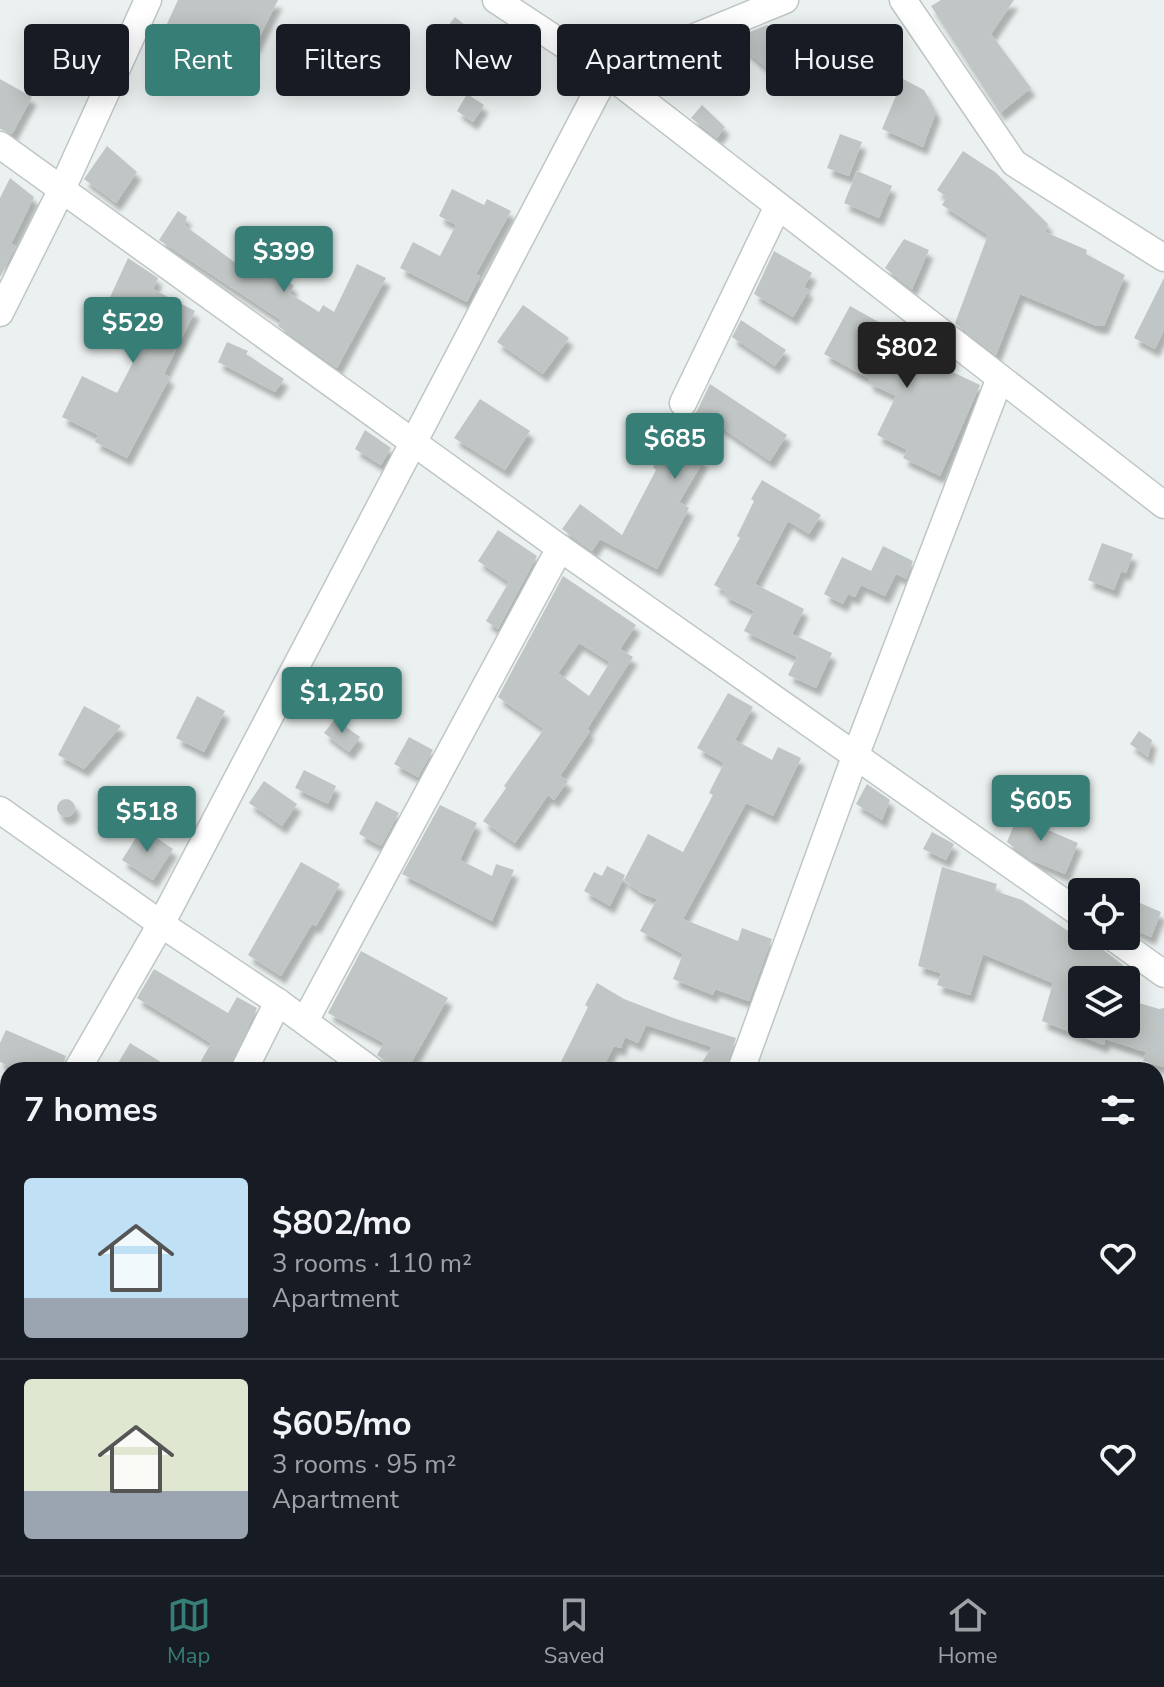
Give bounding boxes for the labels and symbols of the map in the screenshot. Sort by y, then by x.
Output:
pin: $399 [237,226,331,294]
pin: $529 [86,297,180,365]
pin: $802 [860,322,954,390]
pin: $685 [628,413,722,481]
pin: $1,250 [277,667,407,735]
pin: $605 [994,775,1088,843]
pin: $518 [100,786,194,854]

